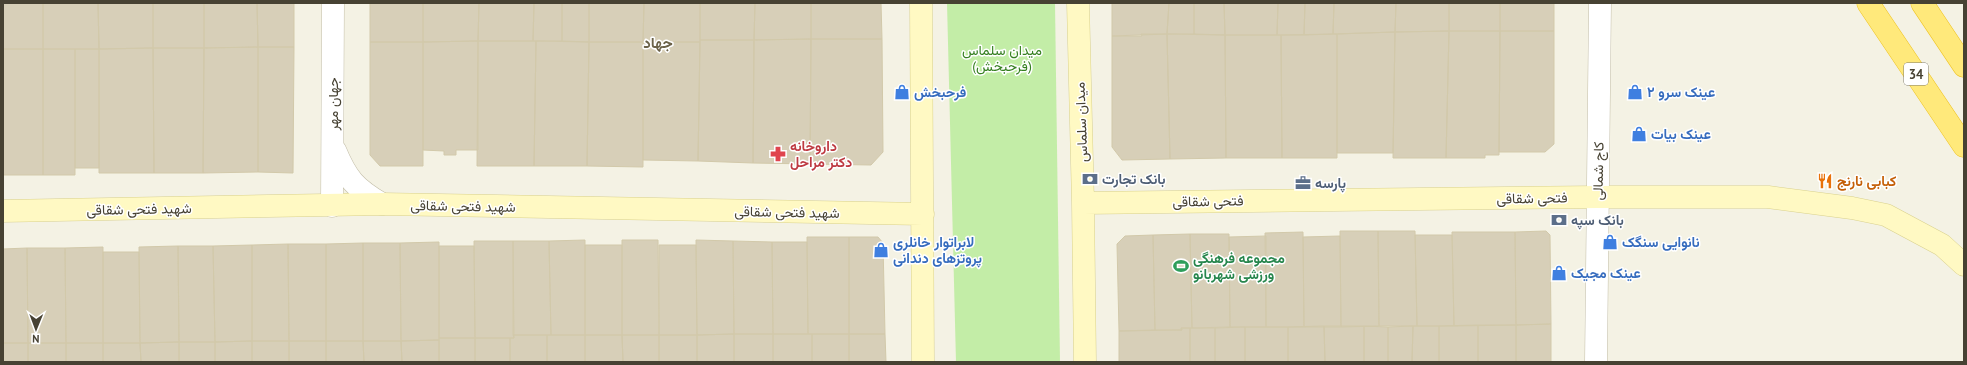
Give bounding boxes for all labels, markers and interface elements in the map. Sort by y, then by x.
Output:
district label: جهاد [643,33,673,52]
park label: میدان سلماس (فرحبخش) [962,41,1042,75]
road number: 34 [1904,63,1928,85]
street label: جهان مهر [324,77,342,132]
street label: میدان سلماس [1071,82,1091,162]
shop icon: فرحبخش [893,83,911,101]
place label: فرحبخش [914,83,966,101]
shop icon: عینک سرو ۲ [1626,83,1644,101]
place label: عینک سرو ۲ [1647,83,1715,101]
shop icon: عینک بیات [1630,125,1648,143]
place label: عینک بیات [1651,125,1711,143]
place label: داروخانه دکتر مراحل [790,137,852,171]
street label: کاج شمالی [1588,141,1610,201]
pharmacy icon: داروخانه دکتر مراحل [769,145,787,163]
bank icon: بانک تجارت [1081,170,1099,188]
place label: بانک تجارت [1102,170,1165,188]
restaurant icon: کبابی نارنج [1816,172,1834,190]
place label: کبابی نارنج [1837,172,1896,191]
office icon: پارسه [1294,174,1312,192]
place label: پارسه [1315,174,1346,193]
street label: فتحی شقاقی [1496,188,1568,208]
street label: فتحی شقاقی [1172,191,1244,211]
street label: شهید فتحی شقاقی [410,196,516,216]
street label: شهید فتحی شقاقی [86,199,192,219]
street label: شهید فتحی شقاقی [734,202,840,222]
bank icon: بانک سپه [1550,211,1568,229]
place label: بانک سپه [1571,211,1624,230]
place label: لابراتوار خانلری پروتزهای دندانی [893,233,982,268]
shop icon: نانوایی سنگک [1601,233,1619,251]
place label: نانوایی سنگک [1622,233,1700,251]
shop icon: لابراتوار خانلری پروتزهای دندانی [872,241,890,259]
place label: مجموعه فرهنگی ورزشی شهربانو [1193,249,1285,283]
sports icon: مجموعه فرهنگی ورزشی شهربانو [1172,257,1190,275]
shop icon: عینک مجیک [1550,264,1568,282]
place label: عینک مجیک [1571,264,1641,282]
north arrow [16,309,56,349]
text: N [32,332,40,346]

